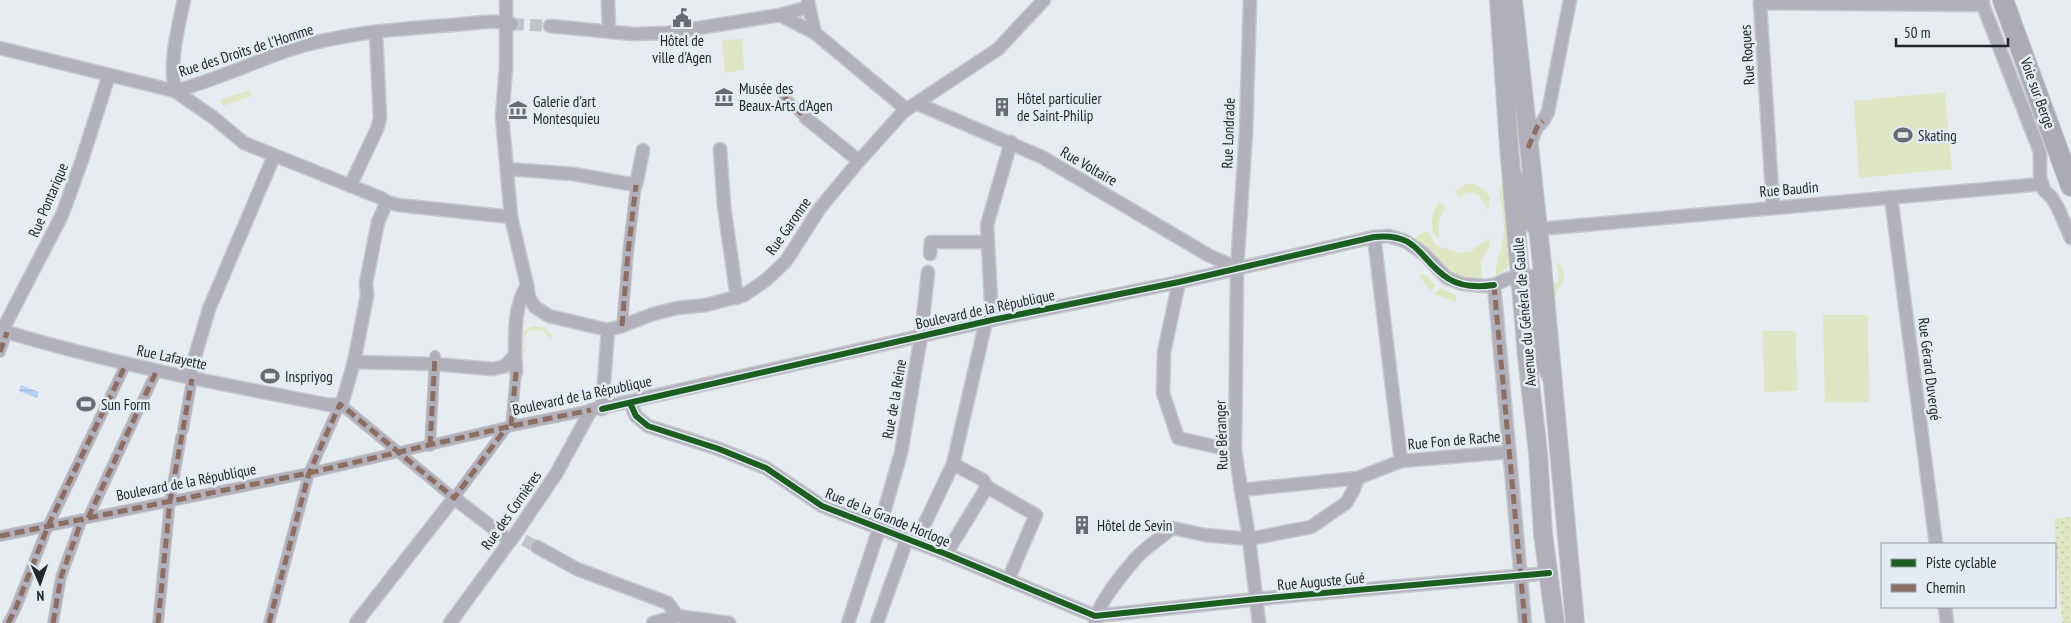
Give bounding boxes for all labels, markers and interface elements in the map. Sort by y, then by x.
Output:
public building icon: Hôtel de ville d'Agen [671,7,693,29]
scale bar [1896,15,2008,47]
street label: Rue des Droits de l'Homme [176,19,316,81]
text: 50 m [1904,23,1930,42]
street label: Rue Roques [1735,24,1759,86]
place label: Hôtel de ville d'Agen [652,31,712,67]
street label: Voie sur Berge [2016,54,2060,131]
place label: Musée des Beaux-Arts d'Agen [739,79,833,115]
museum icon: Musée des Beaux-Arts d'Agen [713,86,735,108]
place label: Hôtel particulier de Saint-Philip [1017,89,1103,125]
place label: Galerie d'art Montesquieu [533,92,600,128]
building icon: Hôtel particulier de Saint-Philip [991,96,1013,118]
street label: Rue Londrade [1217,97,1239,169]
museum icon: Galerie d'art Montesquieu [507,99,529,121]
sports icon: Skating [1892,124,1914,146]
place label: Skating [1918,126,1957,145]
street label: Rue Voltaire [1057,142,1121,190]
street label: Rue Pontarique [24,160,72,240]
street label: Rue Baudin [1759,177,1819,201]
street label: Rue Garonne [761,193,815,259]
street label: Avenue du Général de Gaulle [1508,237,1540,387]
street label: Boulevard de la République [914,285,1056,333]
street label: Rue Gérard Duvergé [1914,316,1946,422]
street label: Rue Lafayette [135,340,209,374]
street label: Rue de la Reine [878,358,910,440]
sports icon: Inspriyog [259,365,281,387]
place label: Inspriyog [285,367,333,386]
street label: Boulevard de la République [511,371,653,419]
sports icon: Sun Form [75,393,97,415]
place label: Sun Form [101,395,150,414]
street label: Rue Béranger [1210,399,1232,470]
street label: Rue Fon de Rache [1407,426,1501,454]
street label: Boulevard de la République [115,459,257,505]
street label: Rue des Cornières [477,467,545,553]
street label: Rue de la Grande Horloge [823,483,953,551]
building icon: Hôtel de Sevin [1071,514,1093,536]
place label: Hôtel de Sevin [1097,516,1172,535]
legend [1881,543,2056,608]
text: Piste cyclable [1926,553,1996,572]
north arrow [15,558,65,608]
street label: Rue Auguste Gué [1276,568,1366,594]
text: Chemin [1926,578,1965,597]
text: N [36,587,45,605]

